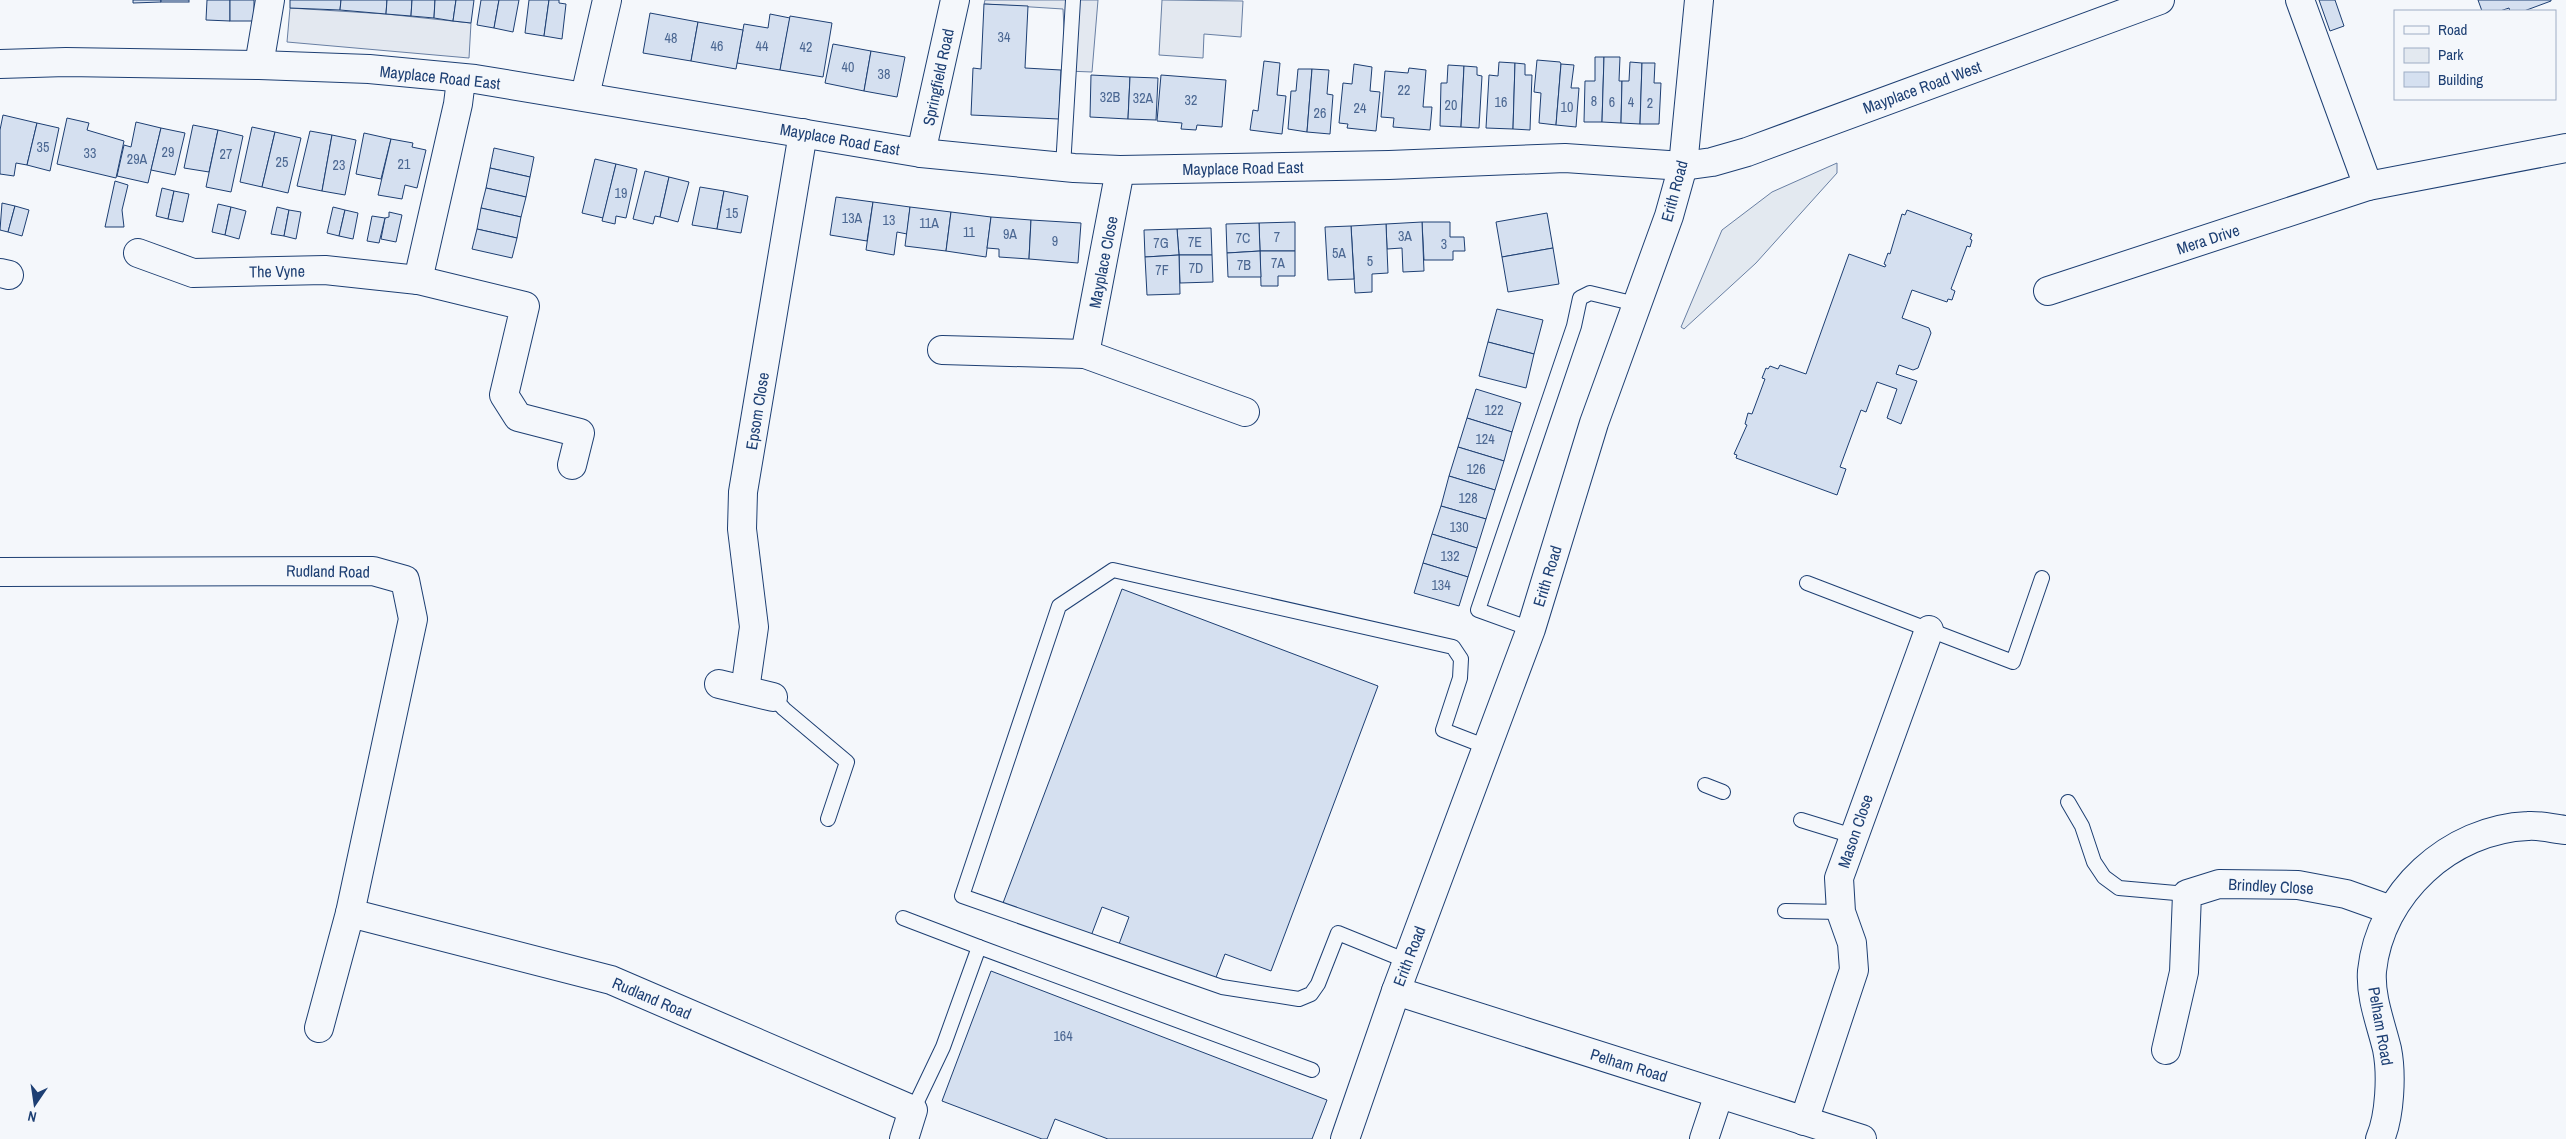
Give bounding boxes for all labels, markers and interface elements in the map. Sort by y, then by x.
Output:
legend [2394,10,2556,100]
text: Road [2438,19,2467,40]
street label: Springfield Road [917,27,959,127]
house number: 34 [998,28,1011,46]
house number: 48 [665,29,677,47]
house number: 46 [711,37,723,55]
house number: 44 [756,37,769,55]
house number: 42 [800,38,812,56]
text: Park [2438,44,2464,65]
street label: Mayplace Road West [1860,55,1985,119]
house number: 40 [842,58,854,76]
street label: Mayplace Road East [379,60,502,94]
house number: 38 [878,65,890,83]
text: Building [2438,69,2483,90]
house number: 22 [1398,81,1410,99]
house number: 32B [1100,88,1121,106]
house number: 32A [1133,89,1154,107]
house number: 32 [1185,91,1197,109]
house number: 8 [1591,92,1597,110]
house number: 16 [1495,93,1507,111]
house number: 6 [1609,93,1615,111]
house number: 4 [1628,93,1635,111]
house number: 2 [1647,94,1653,112]
house number: 20 [1445,96,1457,114]
house number: 10 [1561,98,1573,116]
house number: 24 [1354,99,1367,117]
house number: 26 [1314,104,1326,122]
street label: Mayplace Road East [778,118,902,160]
house number: 35 [37,138,49,156]
house number: 29 [162,143,174,161]
house number: 33 [84,144,96,162]
house number: 27 [220,145,232,163]
house number: 29A [127,150,148,168]
house number: 25 [276,153,288,171]
house number: 21 [398,155,411,173]
house number: 23 [333,156,345,174]
street label: Mayplace Road East [1182,156,1304,180]
street label: Erith Road [1655,158,1693,224]
house number: 19 [615,184,627,202]
house number: 15 [726,204,738,222]
house number: 13A [842,209,863,227]
house number: 13 [883,211,895,229]
house number: 11A [919,214,939,232]
street label: Mayplace Close [1083,214,1123,310]
street label: Mera Drive [2174,219,2242,259]
house number: 11 [963,223,976,241]
house number: 9A [1003,225,1017,243]
house number: 3A [1398,227,1412,245]
house number: 7 [1274,228,1280,246]
house number: 7C [1236,229,1250,247]
house number: 9 [1052,232,1058,250]
house number: 7E [1188,233,1202,251]
house number: 7G [1153,234,1169,252]
house number: 3 [1441,235,1447,253]
house number: 5A [1332,244,1346,262]
house number: 5 [1367,252,1373,270]
house number: 7A [1271,254,1285,272]
house number: 7B [1237,256,1251,274]
house number: 7D [1189,259,1203,277]
street label: The Vyne [249,260,305,282]
house number: 7F [1155,261,1169,279]
street label: Epsom Close [740,371,774,451]
house number: 122 [1484,401,1504,419]
house number: 124 [1475,430,1495,448]
house number: 126 [1466,460,1486,478]
house number: 128 [1458,489,1478,507]
house number: 130 [1449,518,1469,536]
street label: Erith Road [1527,543,1567,609]
house number: 132 [1440,547,1460,565]
street label: Rudland Road [286,559,370,583]
house number: 134 [1431,576,1451,594]
street label: Mason Close [1832,791,1878,871]
street label: Brindley Close [2228,873,2314,899]
street label: Erith Road [1387,923,1431,989]
street label: Rudland Road [609,971,695,1025]
street label: Pelham Road [2363,985,2399,1067]
house number: 164 [1053,1027,1073,1045]
street label: Pelham Road [1588,1043,1670,1087]
north arrow [10,1079,60,1129]
text: N [26,1107,38,1126]

